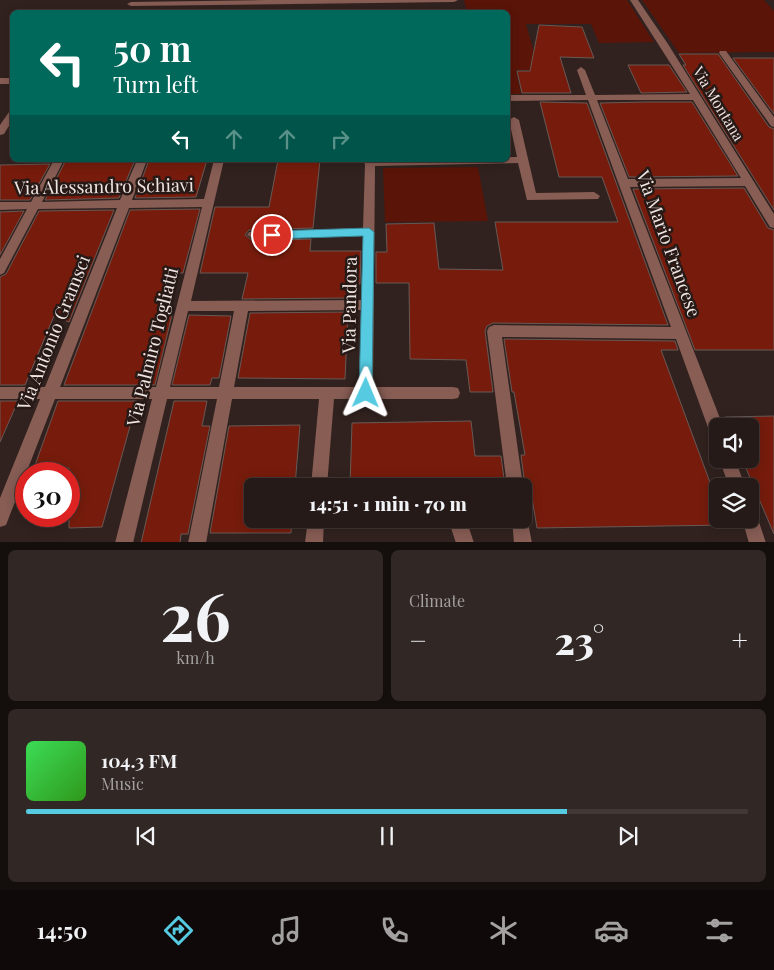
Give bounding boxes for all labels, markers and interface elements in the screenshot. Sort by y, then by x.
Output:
text: 50 m [113,24,191,71]
icon: left [30,30,95,95]
street label: Via Montana [688,62,749,145]
text: Turn left [113,69,198,99]
icon: left [167,125,195,153]
icon: ahead [220,125,248,153]
icon: ahead [273,125,301,153]
icon: right [326,125,354,153]
street label: Via Mario Francese [631,166,707,320]
street label: Via Alessandro Schiavi [13,172,194,200]
pin [251,214,293,256]
icon: arrive [258,221,286,249]
street label: Via Antonio Gramsci [11,252,95,415]
street label: Via Pandora [336,256,362,355]
street label: Via Palmiro Togliatti [120,265,183,430]
position arrow [339,366,391,418]
map controls [709,418,759,528]
button: sound [709,418,759,468]
speed limit sign: 30 [15,462,80,527]
button: layers [709,478,759,528]
text: 14:51 · 1 min · 70 m [309,490,467,516]
text: 26 [160,571,231,657]
text: Climate [409,590,465,611]
text: 23° [554,614,604,665]
text: − [409,621,427,658]
text: + [732,621,748,658]
text: km/h [176,647,215,668]
text: 104.3 FM [101,747,177,773]
text: Music [101,773,144,794]
icon: previous [132,822,160,850]
icon: pause [373,822,401,850]
icon: next [614,822,642,850]
icon: directions [161,913,196,948]
icon: music [269,913,304,948]
icon: phone [377,913,412,948]
icon: climate [486,913,521,948]
icon: car [594,913,629,948]
icon: filters [702,913,737,948]
text: 14:50 [37,915,87,945]

